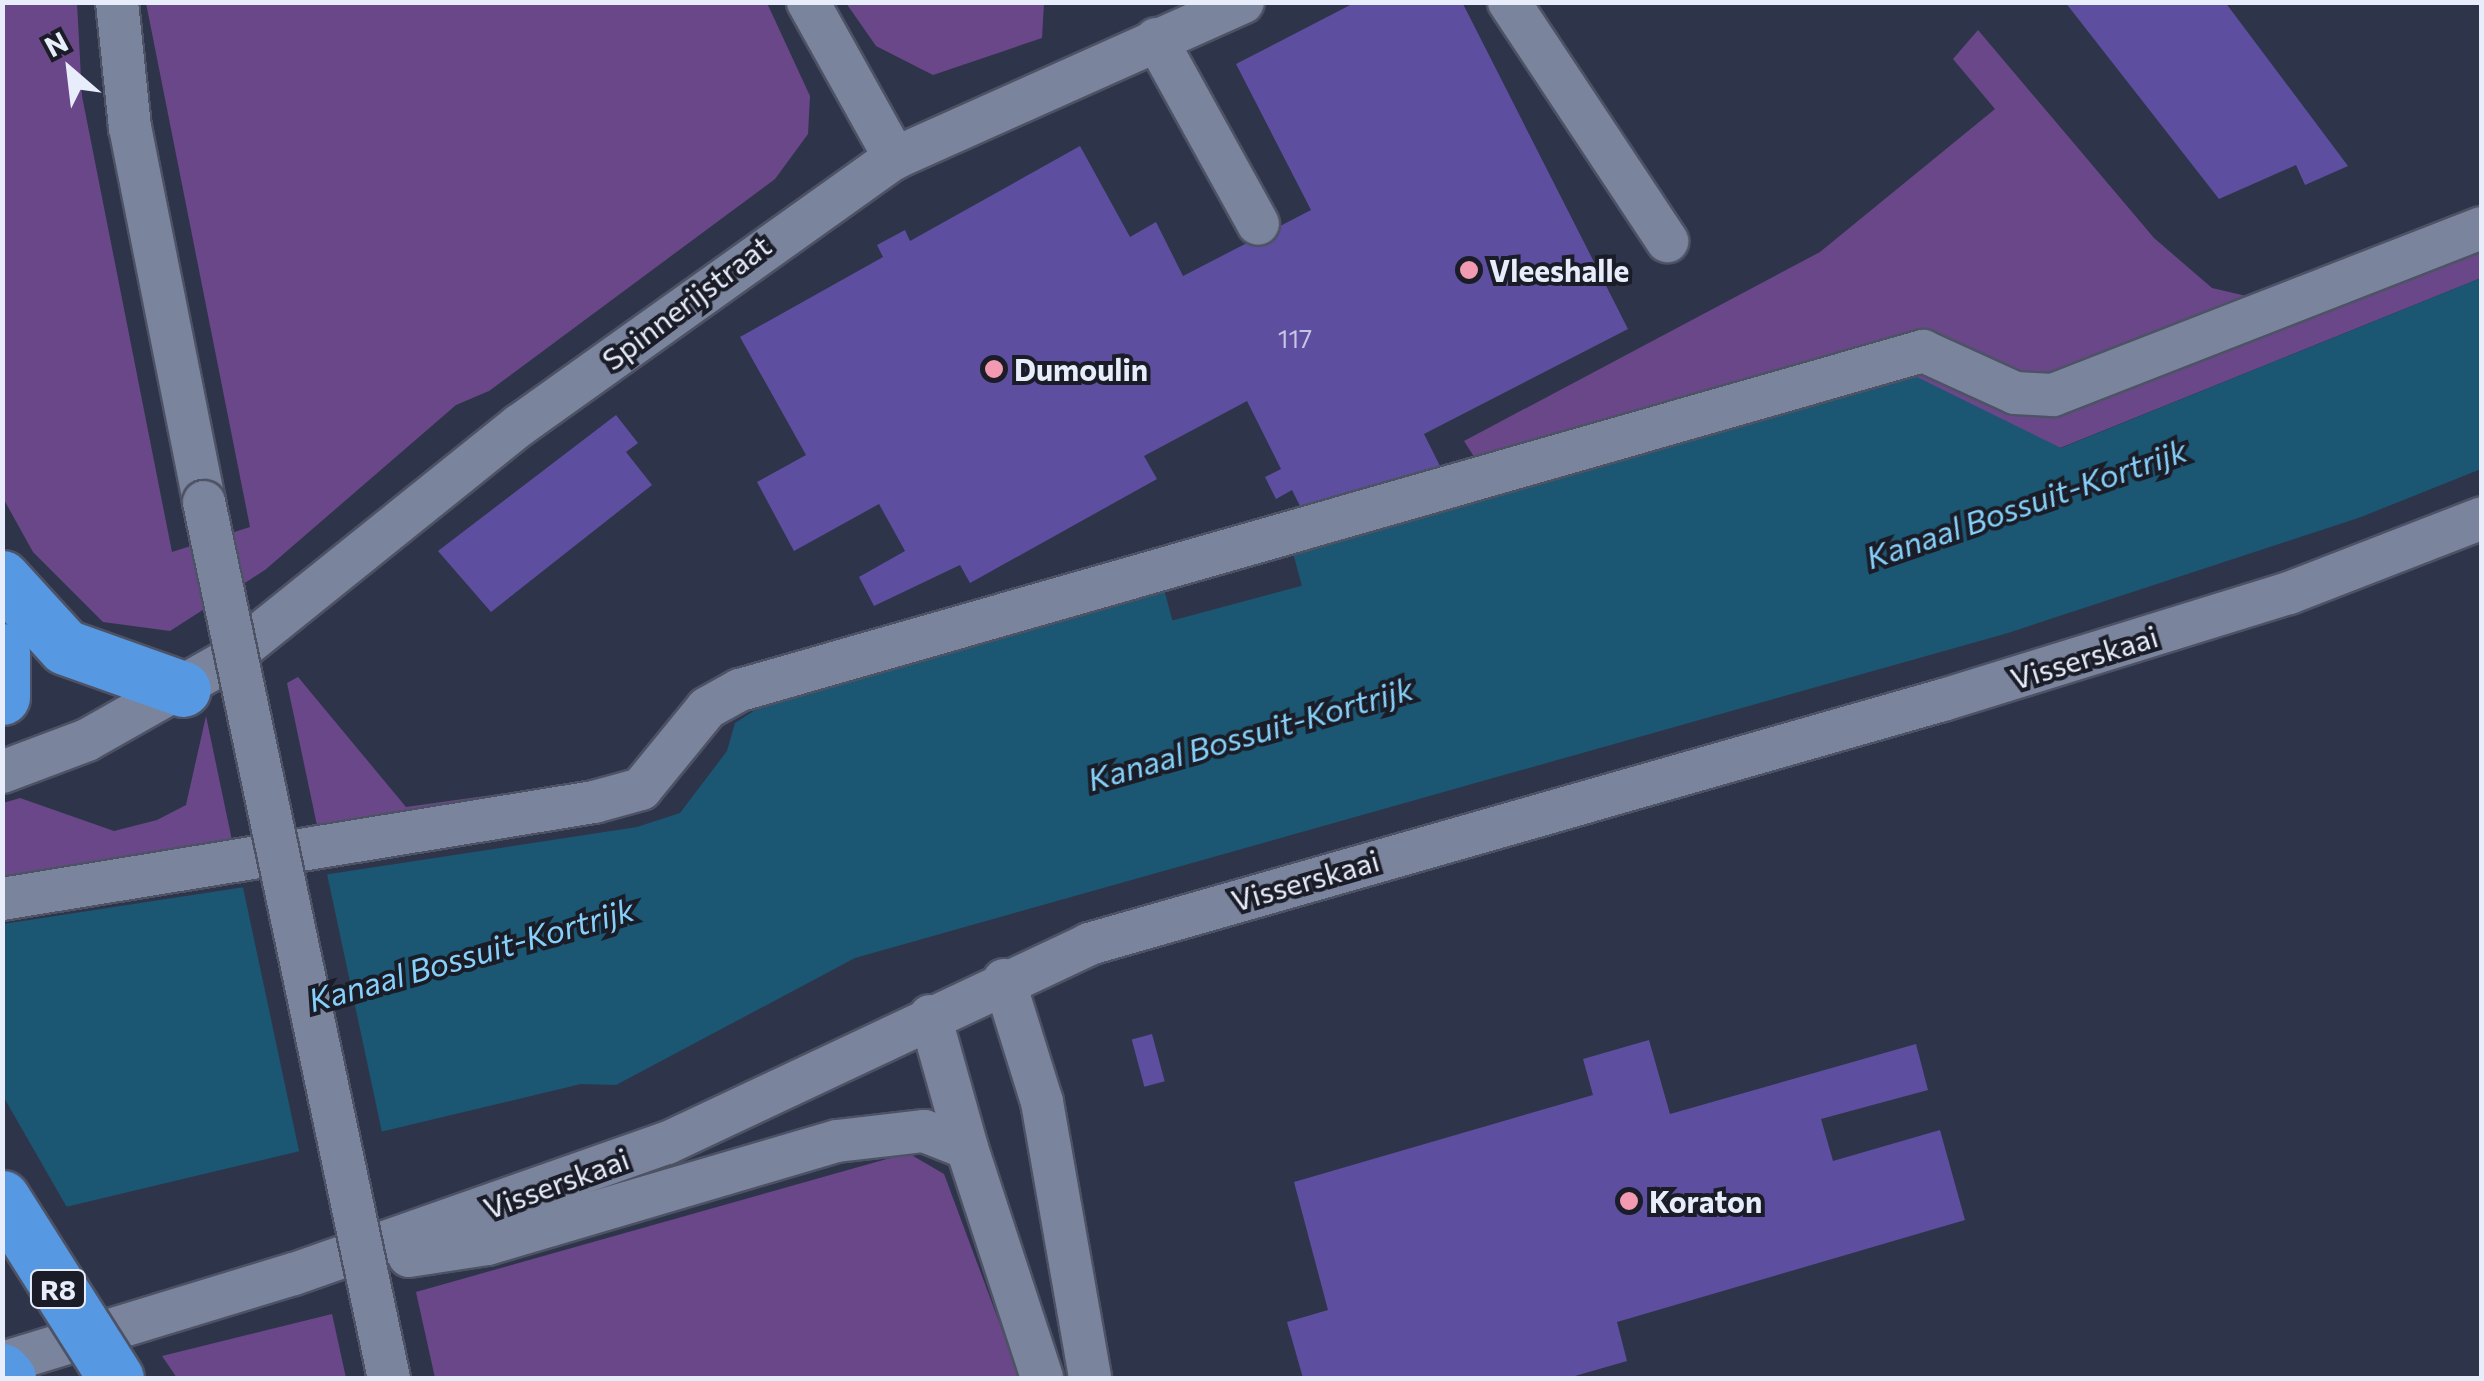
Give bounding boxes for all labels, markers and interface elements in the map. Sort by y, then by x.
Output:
north arrow [20,20,120,120]
text: N [39,24,73,63]
street label: Spinnerijstraat [595,227,777,377]
place label: Vleeshalle [1489,252,1629,288]
marker: Vleeshalle [1458,259,1480,281]
house number: 117 [1278,323,1312,353]
place label: Dumoulin [1014,351,1148,387]
marker: Dumoulin [983,358,1005,380]
water label: Kanaal Bossuit-Kortrijk [1860,430,2192,576]
street label: Visserskaai [2006,618,2162,696]
water label: Kanaal Bossuit-Kortrijk [1083,668,1417,798]
street label: Visserskaai [1227,842,1383,918]
water label: Kanaal Bossuit-Kortrijk [304,889,638,1019]
street label: Visserskaai [478,1140,634,1226]
place label: Koraton [1649,1183,1762,1219]
marker: Koraton [1618,1190,1640,1212]
road number: R8 [28,1266,88,1312]

